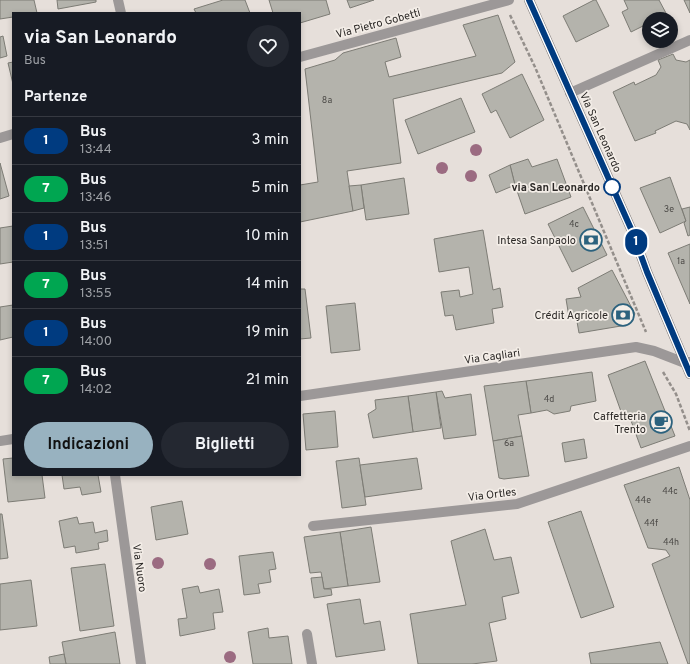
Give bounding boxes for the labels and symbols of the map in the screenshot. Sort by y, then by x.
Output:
street label: Via Pietro Gobetti [334,6,422,42]
street label: Via San Leonardo [576,90,624,175]
house number: 8a [322,95,332,106]
marker: via San Leonardo [603,178,621,196]
place label: via San Leonardo [511,181,600,195]
house number: 3e [664,204,674,215]
house number: 4c [569,219,580,230]
bank icon: Intesa Sanpaolo [578,227,604,253]
line badge: 1 [623,229,649,255]
place label: Intesa Sanpaolo [497,234,576,248]
house number: 1a [677,256,685,267]
bank icon: Crédit Agricole [610,302,636,328]
place label: Crédit Agricole [535,309,608,323]
street label: Via Cagliari [463,346,521,368]
house number: 4d [544,394,554,405]
cafe icon: Caffetteria Trento [648,409,674,435]
place label: Caffetteria Trento [593,410,646,437]
house number: 6a [504,438,514,449]
street label: Via Ortles [467,485,517,505]
house number: 44c [662,486,678,497]
house number: 44e [635,495,651,506]
house number: 44f [644,518,658,529]
house number: 44h [663,537,679,548]
street label: Via Nuoro [129,543,149,593]

